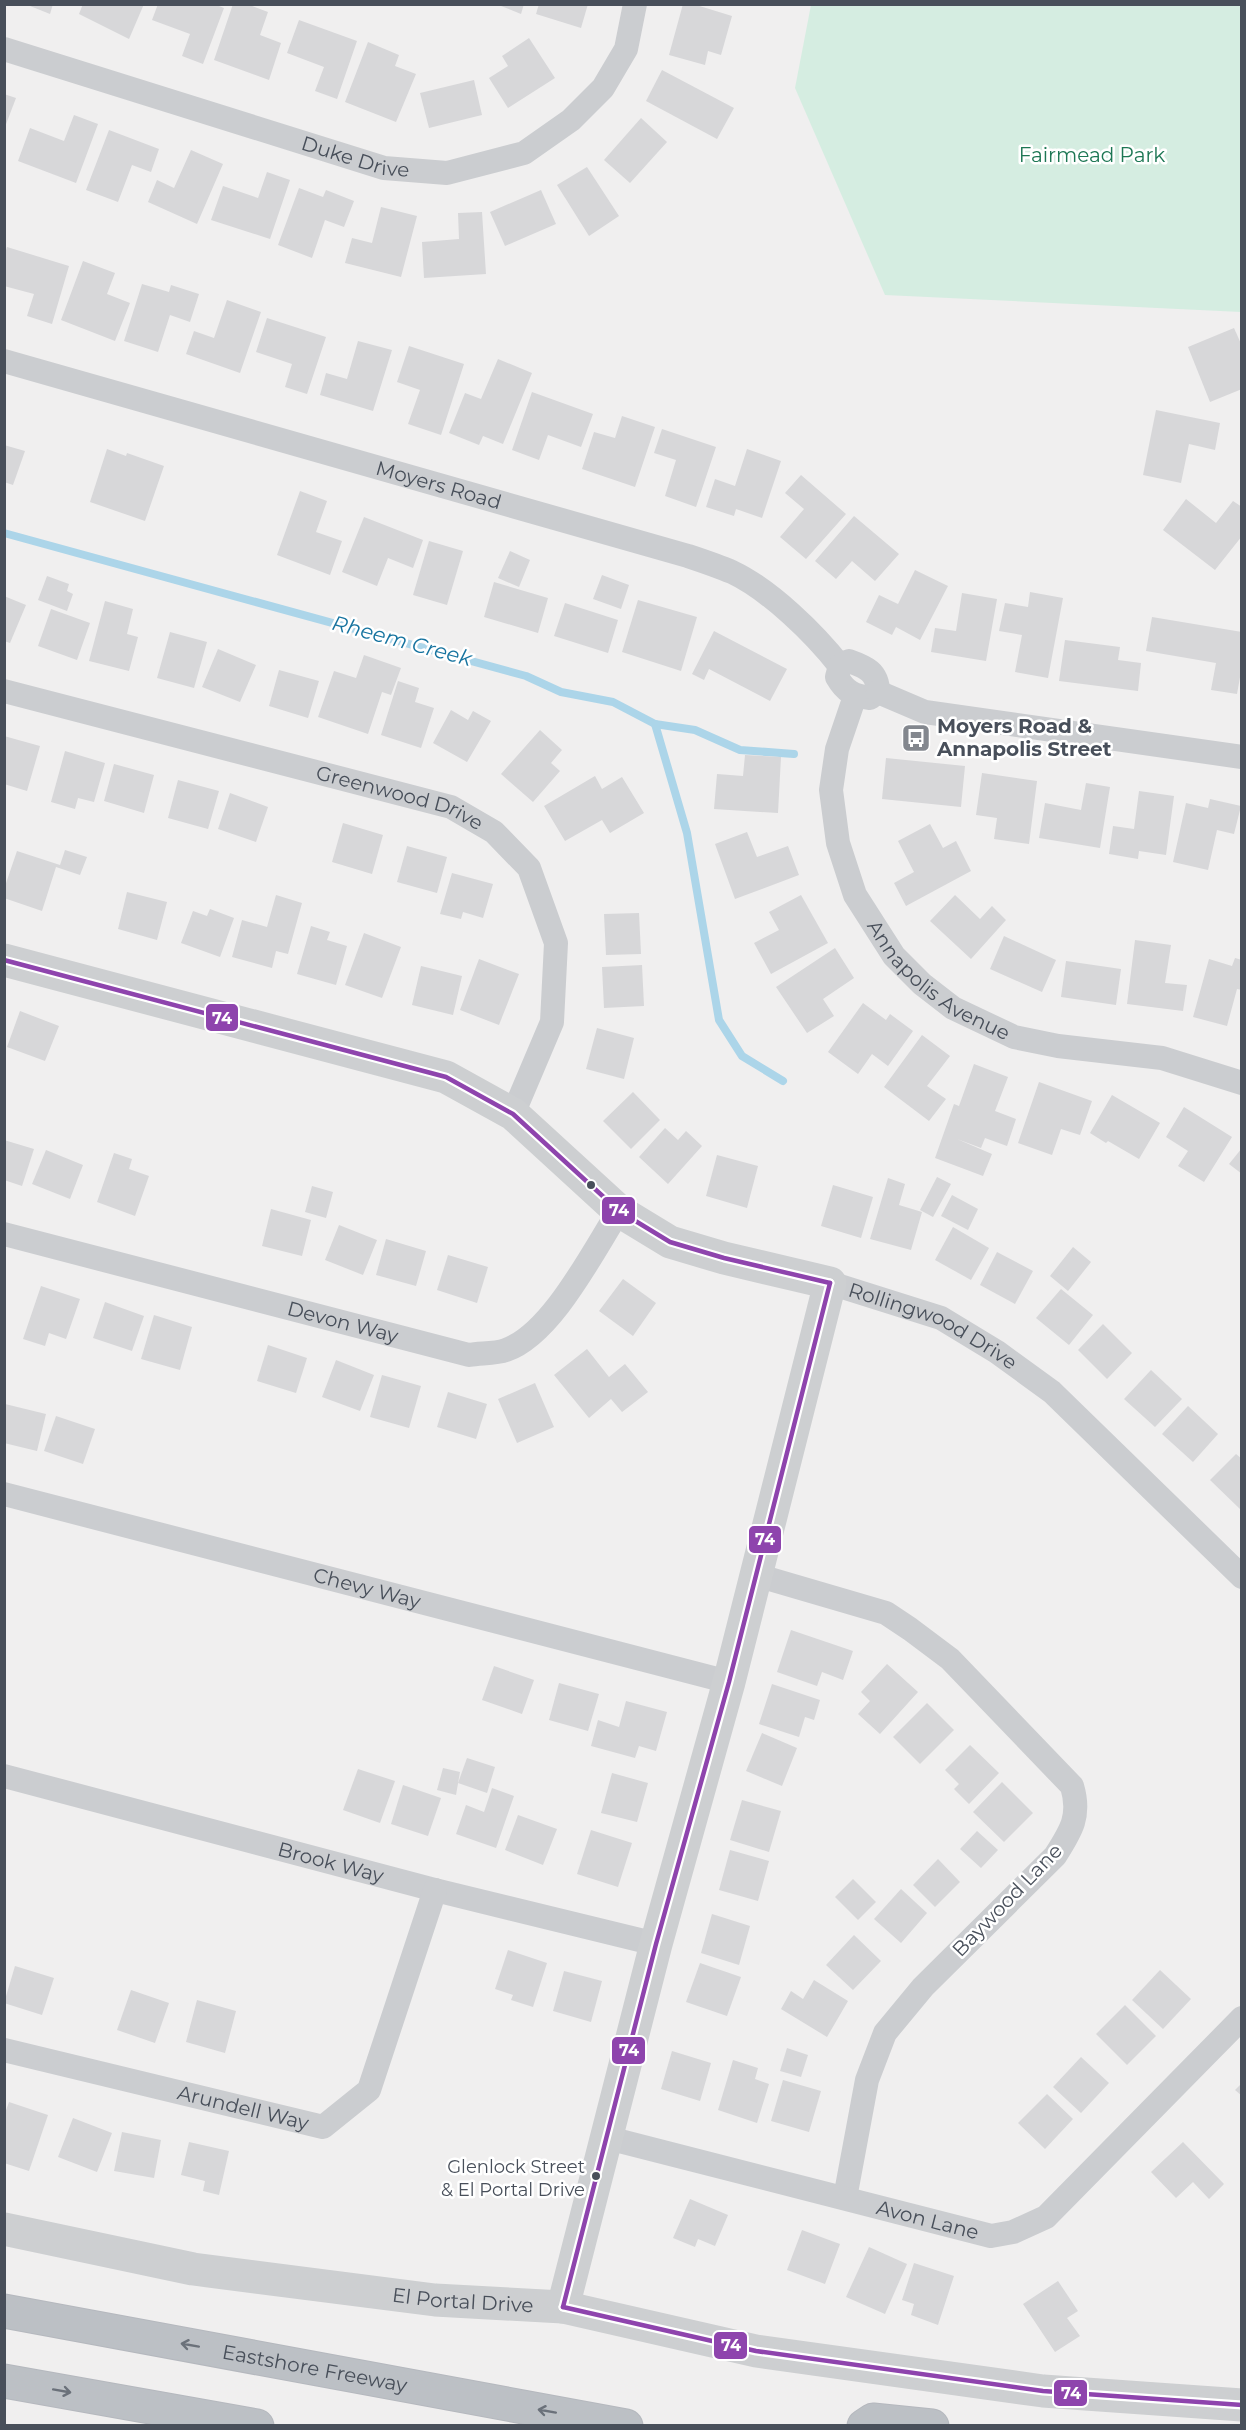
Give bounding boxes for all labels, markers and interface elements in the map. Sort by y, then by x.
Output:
street label: Duke Drive [298,131,410,182]
park label: Fairmead Park [1019,143,1165,167]
street label: Moyers Road [373,456,504,514]
water label: Rheem Creek [330,610,476,672]
place label: Moyers Road & Annapolis Street [936,714,1112,761]
bus stop icon: Moyers Road & Annapolis Street [900,722,932,754]
street label: Greenwood Drive [313,760,488,835]
street label: Annapolis Avenue [862,916,1014,1045]
line badge: 74 [205,1003,239,1032]
text: 74 [212,1009,232,1028]
unlabelled marker [585,1179,597,1191]
line badge: 74 [601,1196,636,1225]
text: 74 [609,1201,629,1220]
street label: Rollingwood Drive [845,1278,1022,1375]
street label: Devon Way [285,1296,401,1348]
line badge: 74 [748,1525,782,1554]
text: 74 [755,1530,775,1549]
street label: Chevy Way [311,1563,423,1614]
street label: Brook Way [275,1837,386,1888]
street label: Baywood Lane [947,1839,1067,1961]
line badge: 74 [611,2036,646,2065]
text: 74 [619,2041,639,2060]
street label: Arundell Way [175,2080,311,2135]
place label: Glenlock Street & El Portal Drive [441,2156,585,2201]
marker: Glenlock Street & El Portal Drive [590,2170,602,2182]
street label: Avon Lane [874,2195,981,2244]
street label: El Portal Drive [391,2283,534,2317]
line badge: 74 [713,2331,748,2360]
text: 74 [721,2336,741,2355]
one-way arrow [181,2339,201,2350]
street label: Eastshore Freeway [220,2340,409,2397]
line badge: 74 [1053,2379,1088,2407]
text: 74 [1061,2384,1081,2403]
one-way arrow [52,2386,71,2397]
one-way arrow [538,2405,558,2416]

